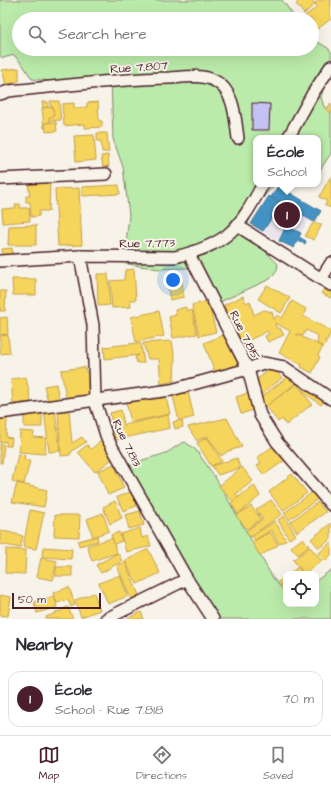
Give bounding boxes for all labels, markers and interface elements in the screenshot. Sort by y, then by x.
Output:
search box [12,12,319,56]
icon: search [26,23,48,45]
text: Search here [58,24,147,45]
street label: Rue 7.807 [110,57,169,78]
popup [253,135,321,187]
text: École [267,142,304,163]
text: School [267,163,307,181]
pin: 1 [274,200,300,230]
street label: Rue 7.773 [119,235,175,252]
your location [163,270,183,290]
street label: Rue 7.815 [225,308,264,363]
street label: Rue 7.813 [108,417,145,470]
map controls [283,571,319,607]
button: locate [283,571,319,607]
scale bar [12,591,101,610]
text: 50 m [18,592,46,607]
text: Nearby [16,633,73,657]
text: École [55,680,92,701]
text: 1 [29,690,31,708]
text: 70 m [282,690,314,708]
text: School · Rue 7.818 [55,701,163,719]
tab: Map [38,744,60,783]
tab: Directions [136,744,187,783]
tab: Saved [263,744,293,783]

